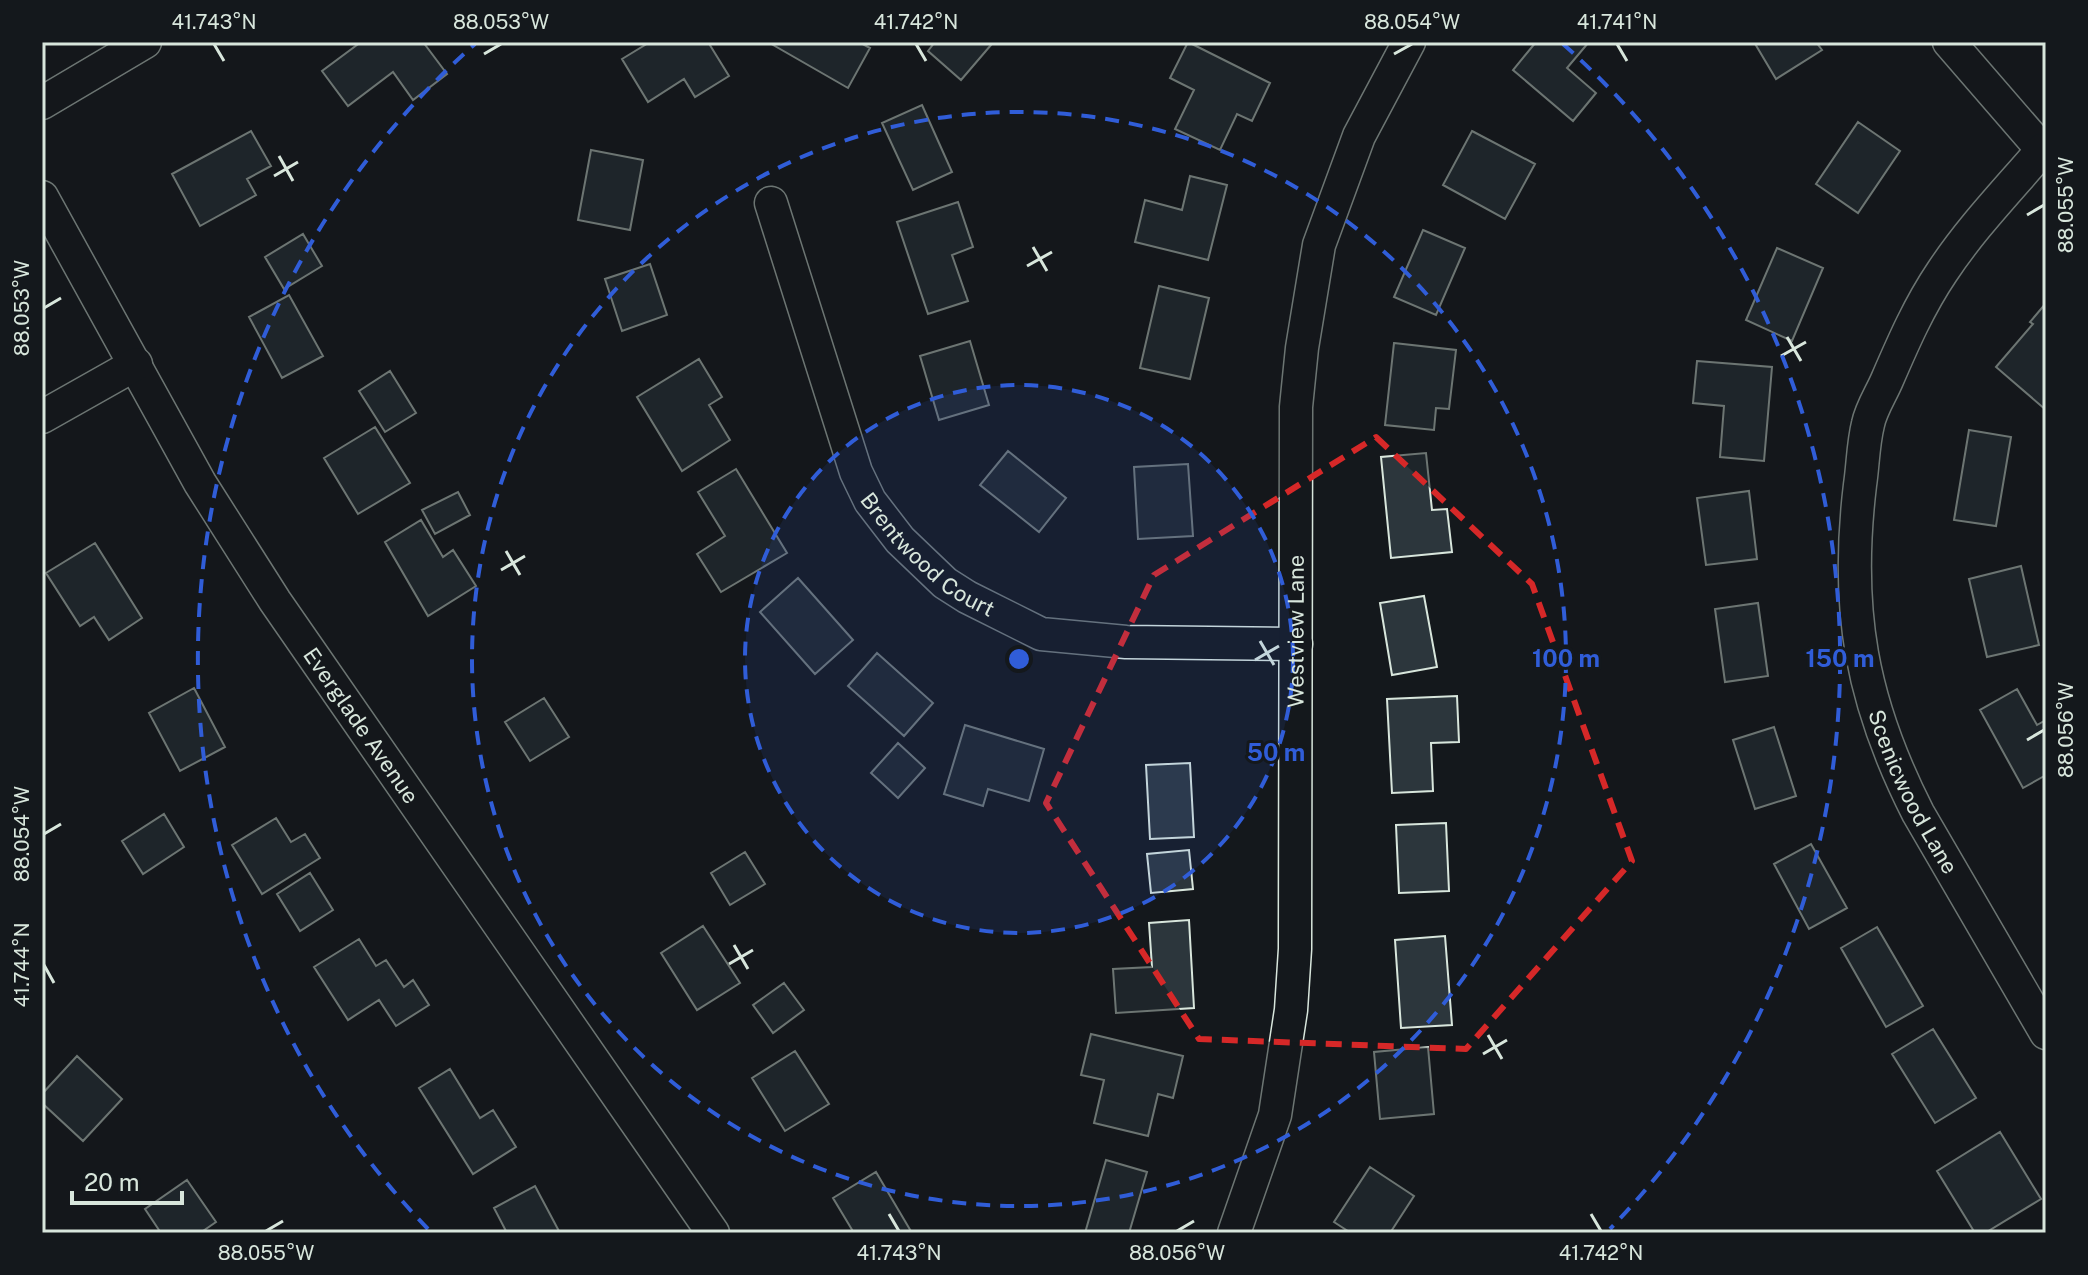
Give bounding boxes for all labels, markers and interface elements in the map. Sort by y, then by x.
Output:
text: 41.743°N [171,10,257,34]
text: 88.053°W [453,10,549,34]
text: 41.742°N [874,10,958,34]
text: 88.054°W [1364,10,1460,34]
text: 41.741°N [1577,10,1657,34]
text: 88.055°W [2054,157,2078,253]
text: 88.053°W [10,260,34,356]
street label: Brentwood Court [855,487,999,622]
street label: Westview Lane [1282,555,1309,708]
street label: Everglade Avenue [298,643,424,808]
text: 100 m [1532,644,1600,672]
text: 150 m [1806,644,1874,672]
centre of rings [1005,645,1033,673]
text: 88.056°W [2054,682,2078,778]
street label: Scenicwood Lane [1863,706,1963,878]
text: 50 m [1247,738,1305,766]
text: 88.054°W [10,786,34,882]
text: 41.744°N [10,922,34,1008]
scale bar [72,1155,182,1205]
text: 20 m [84,1168,140,1196]
text: 88.055°W [218,1241,314,1265]
text: 41.743°N [856,1241,942,1265]
text: 88.056°W [1129,1241,1225,1265]
text: 41.742°N [1559,1241,1643,1265]

